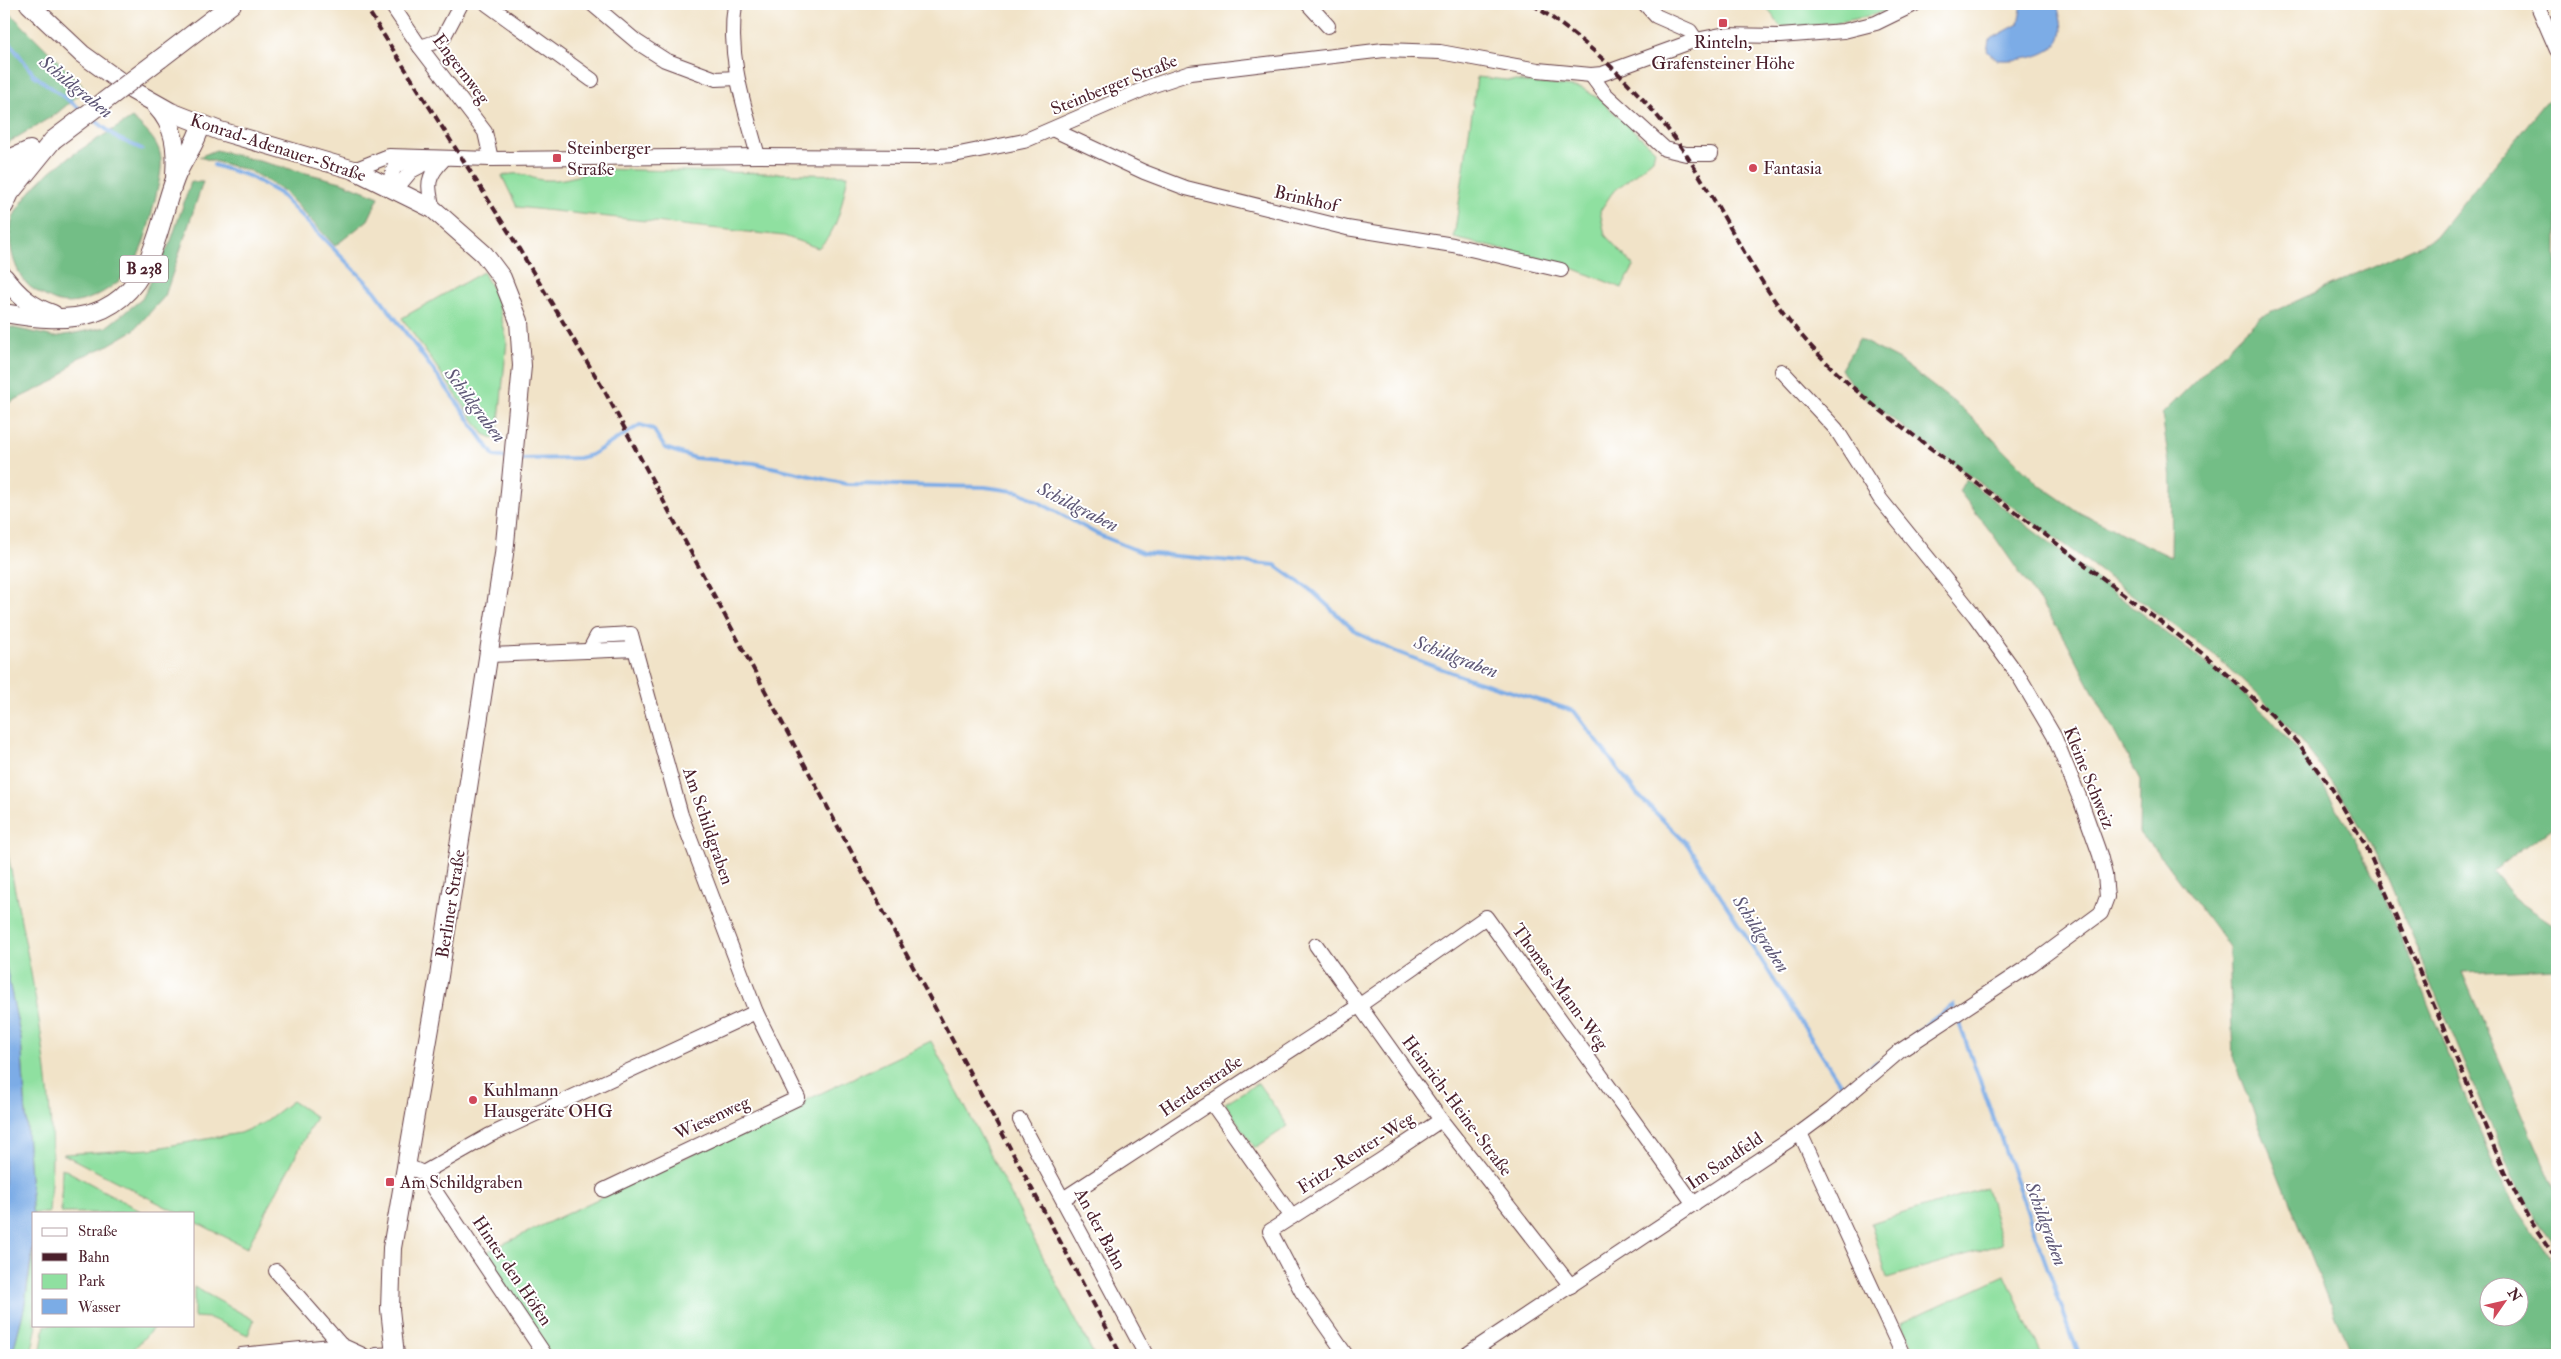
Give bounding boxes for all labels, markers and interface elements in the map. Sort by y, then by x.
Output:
marker: Rinteln, Grafensteiner Höhe [1717,17,1729,29]
street label: Engernweg [427,29,495,109]
place label: Rinteln, Grafensteiner Höhe [1651,31,1795,75]
water label: Schildgraben [34,49,118,124]
street label: Steinberger Straße [1047,49,1181,121]
street label: Konrad-Adenauer-Straße [187,109,369,187]
place label: Steinberger Straße [567,137,651,181]
marker: Steinberger Straße [551,152,563,164]
place label: Fantasia [1763,157,1823,180]
marker: Fantasia [1747,162,1759,174]
street label: Brinkhof [1272,180,1343,218]
road number: B 238 [120,255,168,282]
water label: Schildgraben [438,362,511,447]
water label: Schildgraben [1033,476,1123,538]
water label: Schildgraben [1410,630,1501,684]
street label: Kleine Schweiz [2058,723,2120,833]
street label: Am Schildgraben [677,763,739,888]
street label: Berliner Straße [431,847,471,960]
water label: Schildgraben [1726,890,1795,977]
street label: Thomas-Mann-Weg [1506,919,1614,1056]
street label: Heinrich-Heine-Straße [1397,1031,1518,1181]
street label: Herderstraße [1155,1050,1247,1122]
place label: Kuhlmann Hausgeräte OHG [483,1079,613,1123]
street label: Wiesenweg [670,1090,754,1146]
marker: Kuhlmann Hausgeräte OHG [467,1094,479,1106]
street label: Fritz-Reuter-Weg [1293,1106,1420,1199]
street label: Im Sandfeld [1682,1127,1768,1195]
place label: Am Schildgraben [399,1171,523,1194]
marker: Am Schildgraben [384,1176,396,1188]
water label: Schildgraben [2019,1178,2072,1269]
street label: An der Bahn [1068,1183,1131,1274]
legend [32,1212,195,1326]
street label: Hinter den Höfen [467,1212,557,1330]
text: Straße [78,1222,117,1241]
text: Bahn [78,1248,110,1267]
text: Park [78,1272,105,1291]
north arrow [2478,1276,2528,1326]
text: N [2503,1284,2525,1305]
text: Wasser [77,1298,121,1317]

